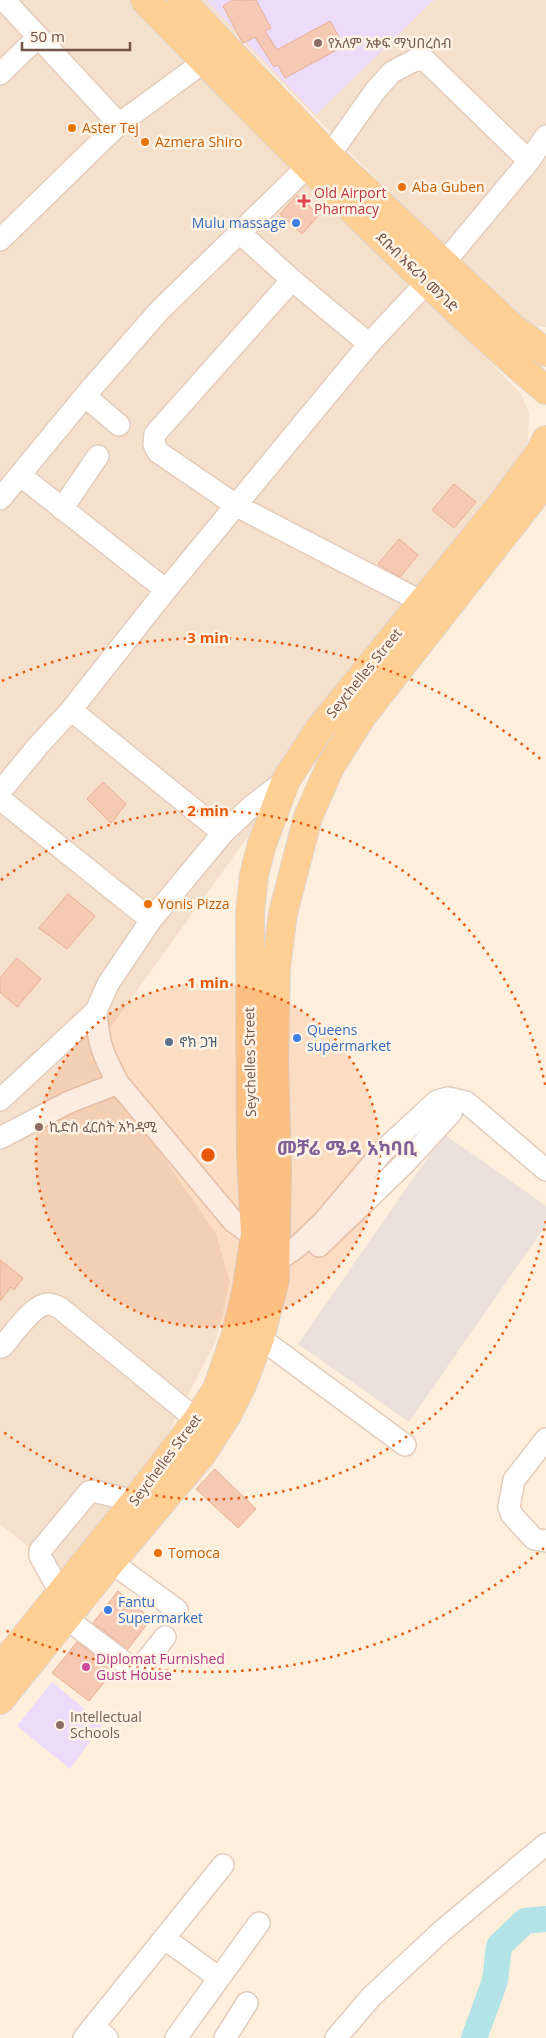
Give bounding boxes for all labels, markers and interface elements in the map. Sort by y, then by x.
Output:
scale bar [22,20,130,52]
text: 50 m [30,26,65,46]
place label: የአለም አቀፍ ማህበረስብ [328,33,452,52]
marker: የአለም አቀፍ ማህበረስብ [312,37,324,49]
place label: Aster Tej [82,118,139,137]
marker: Aster Tej [66,122,78,134]
place label: Azmera Shiro [155,132,242,151]
marker: Azmera Shiro [139,136,151,148]
place label: Aba Guben [412,177,485,196]
marker: Aba Guben [396,181,408,193]
place label: Old Airport Pharmacy [314,183,386,218]
marker: Old Airport Pharmacy [298,195,310,207]
place label: Mulu massage [192,213,286,232]
marker: Mulu massage [290,217,302,229]
street label: ደቡብ አፍሪካ መንገድ [372,228,463,316]
street label: Seychelles Street [322,624,406,721]
text: 3 min [187,627,229,647]
text: 2 min [187,800,229,820]
place label: Yonis Pizza [158,894,230,913]
marker: Yonis Pizza [142,898,154,910]
text: 1 min [187,972,229,992]
street label: Seychelles Street [239,1007,260,1117]
place label: Queens supermarket [307,1020,391,1055]
place label: ኖክ ጋዝ [179,1032,218,1051]
marker: Queens supermarket [291,1032,303,1044]
marker: ኖክ ጋዝ [163,1036,175,1048]
place label: ኪድስ ፈርስት አካዳሚ [49,1117,158,1136]
marker: ኪድስ ፈርስት አካዳሚ [33,1121,45,1133]
district label: መቻሬ ሜዳ አካባቢ [277,1135,418,1161]
centre of rings [199,1146,217,1164]
street label: Seychelles Street [124,1410,205,1509]
place label: Tomoca [168,1543,220,1562]
marker: Tomoca [152,1547,164,1559]
place label: Fantu Supermarket [118,1592,203,1627]
marker: Fantu Supermarket [102,1604,114,1616]
place label: Diplomat Furnished Gust House [96,1649,225,1684]
marker: Diplomat Furnished Gust House [80,1661,92,1673]
place label: Intellectual Schools [70,1707,142,1742]
marker: Intellectual Schools [54,1719,66,1731]

